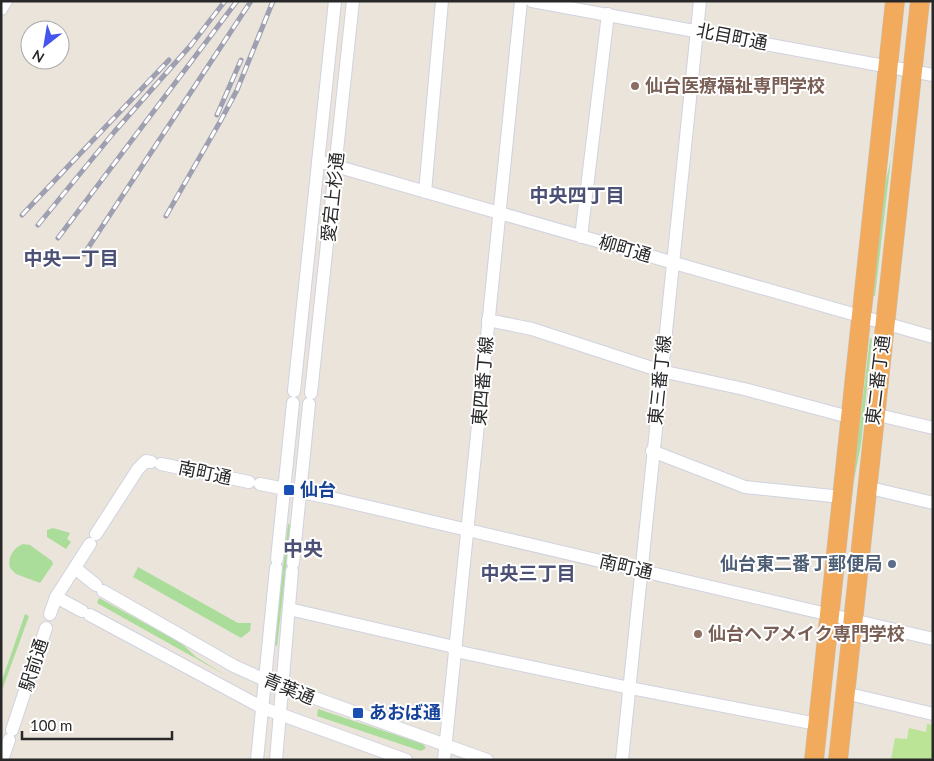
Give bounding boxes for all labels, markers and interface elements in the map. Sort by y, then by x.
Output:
street label: 北目町通 [695,18,770,54]
north arrow [20,20,70,70]
text: N [29,47,47,67]
place label: 仙台医療福祉専門学校 [645,74,825,96]
marker: 仙台医療福祉専門学校 [629,80,641,92]
street label: 愛宕上杉通 [316,151,348,243]
district label: 中央四丁目 [529,183,625,206]
street label: 柳町通 [596,230,654,266]
district label: 中央一丁目 [23,246,119,269]
street label: 東三番丁線 [643,334,675,426]
street label: 東二番丁通 [861,334,893,426]
street label: 東四番丁線 [467,335,497,427]
street label: 南町通 [177,456,234,488]
place label: 仙台 [300,478,336,500]
marker: 仙台 [282,483,296,497]
district label: 中央 [283,536,323,560]
street label: 南町通 [597,549,655,583]
place label: 仙台東二番丁郵便局 [720,552,882,574]
marker: 仙台東二番丁郵便局 [886,558,898,570]
district label: 中央三丁目 [480,561,576,584]
place label: 仙台ヘアメイク専門学校 [708,622,905,644]
marker: 仙台ヘアメイク専門学校 [692,628,704,640]
street label: 駅前通 [14,636,52,694]
street label: 青葉通 [260,668,319,708]
place label: あおば通 [369,701,441,723]
marker: あおば通 [351,706,365,720]
scale bar [22,708,172,740]
text: 100 m [30,716,72,734]

